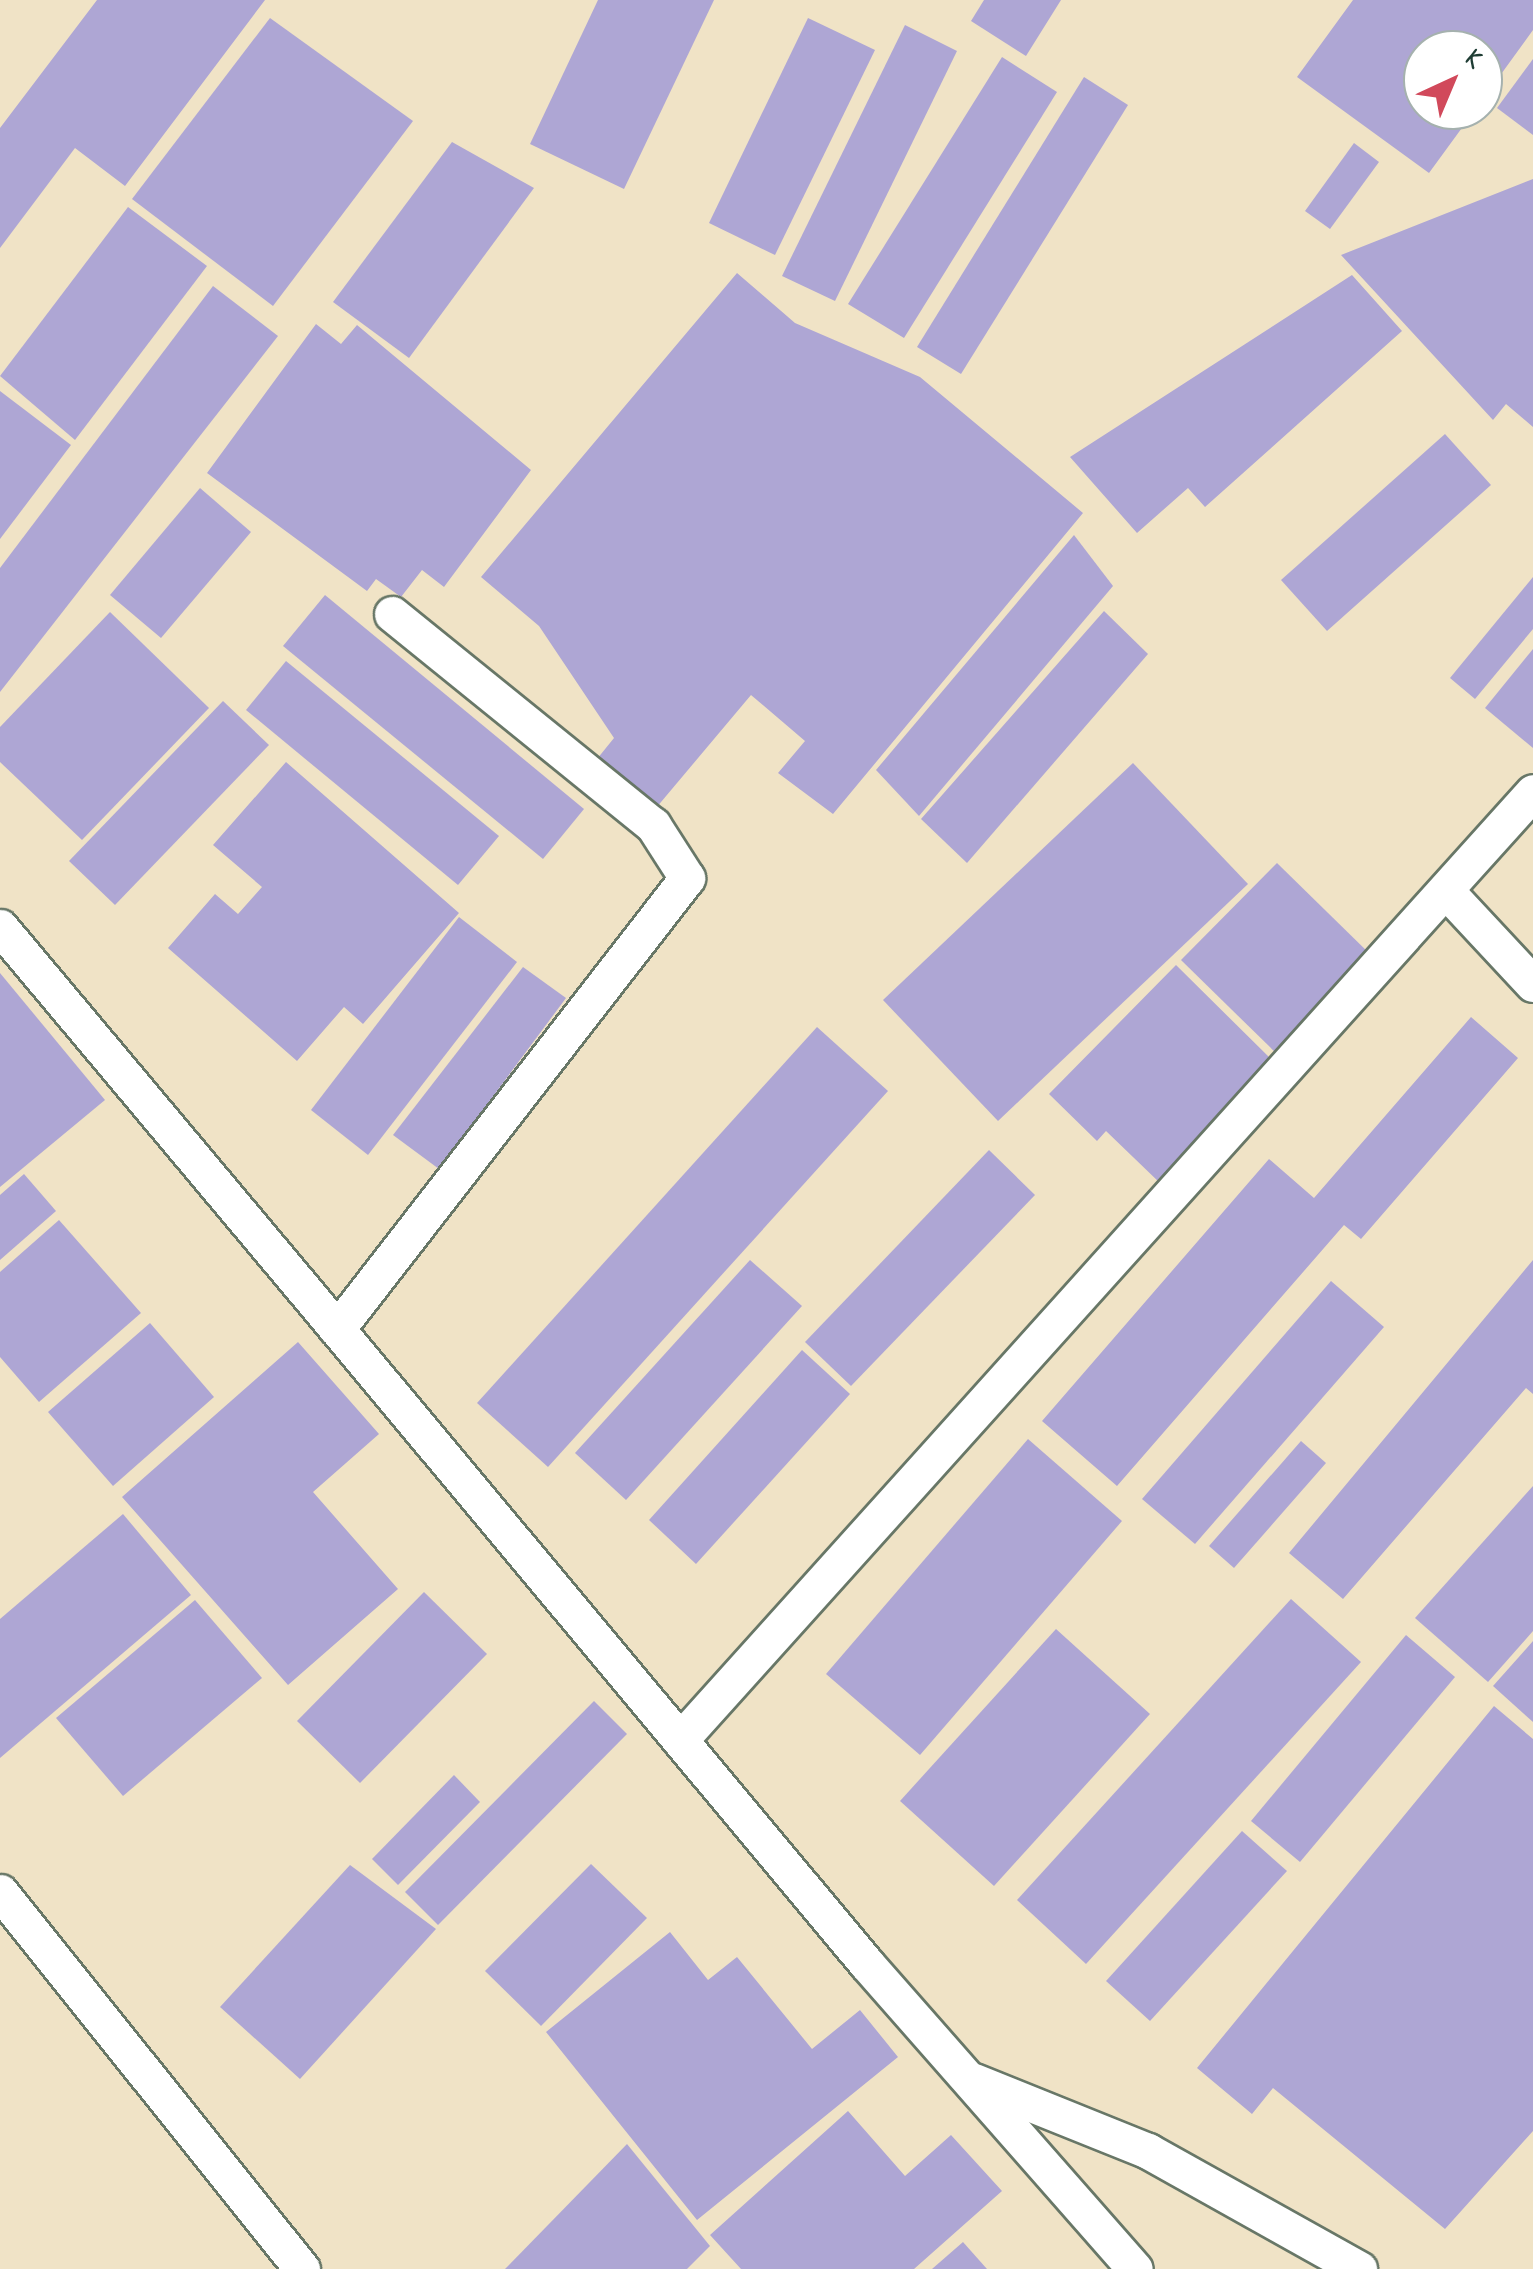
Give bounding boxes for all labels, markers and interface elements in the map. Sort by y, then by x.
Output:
north arrow [1403,30,1503,130]
text: K [1454,40,1492,79]

